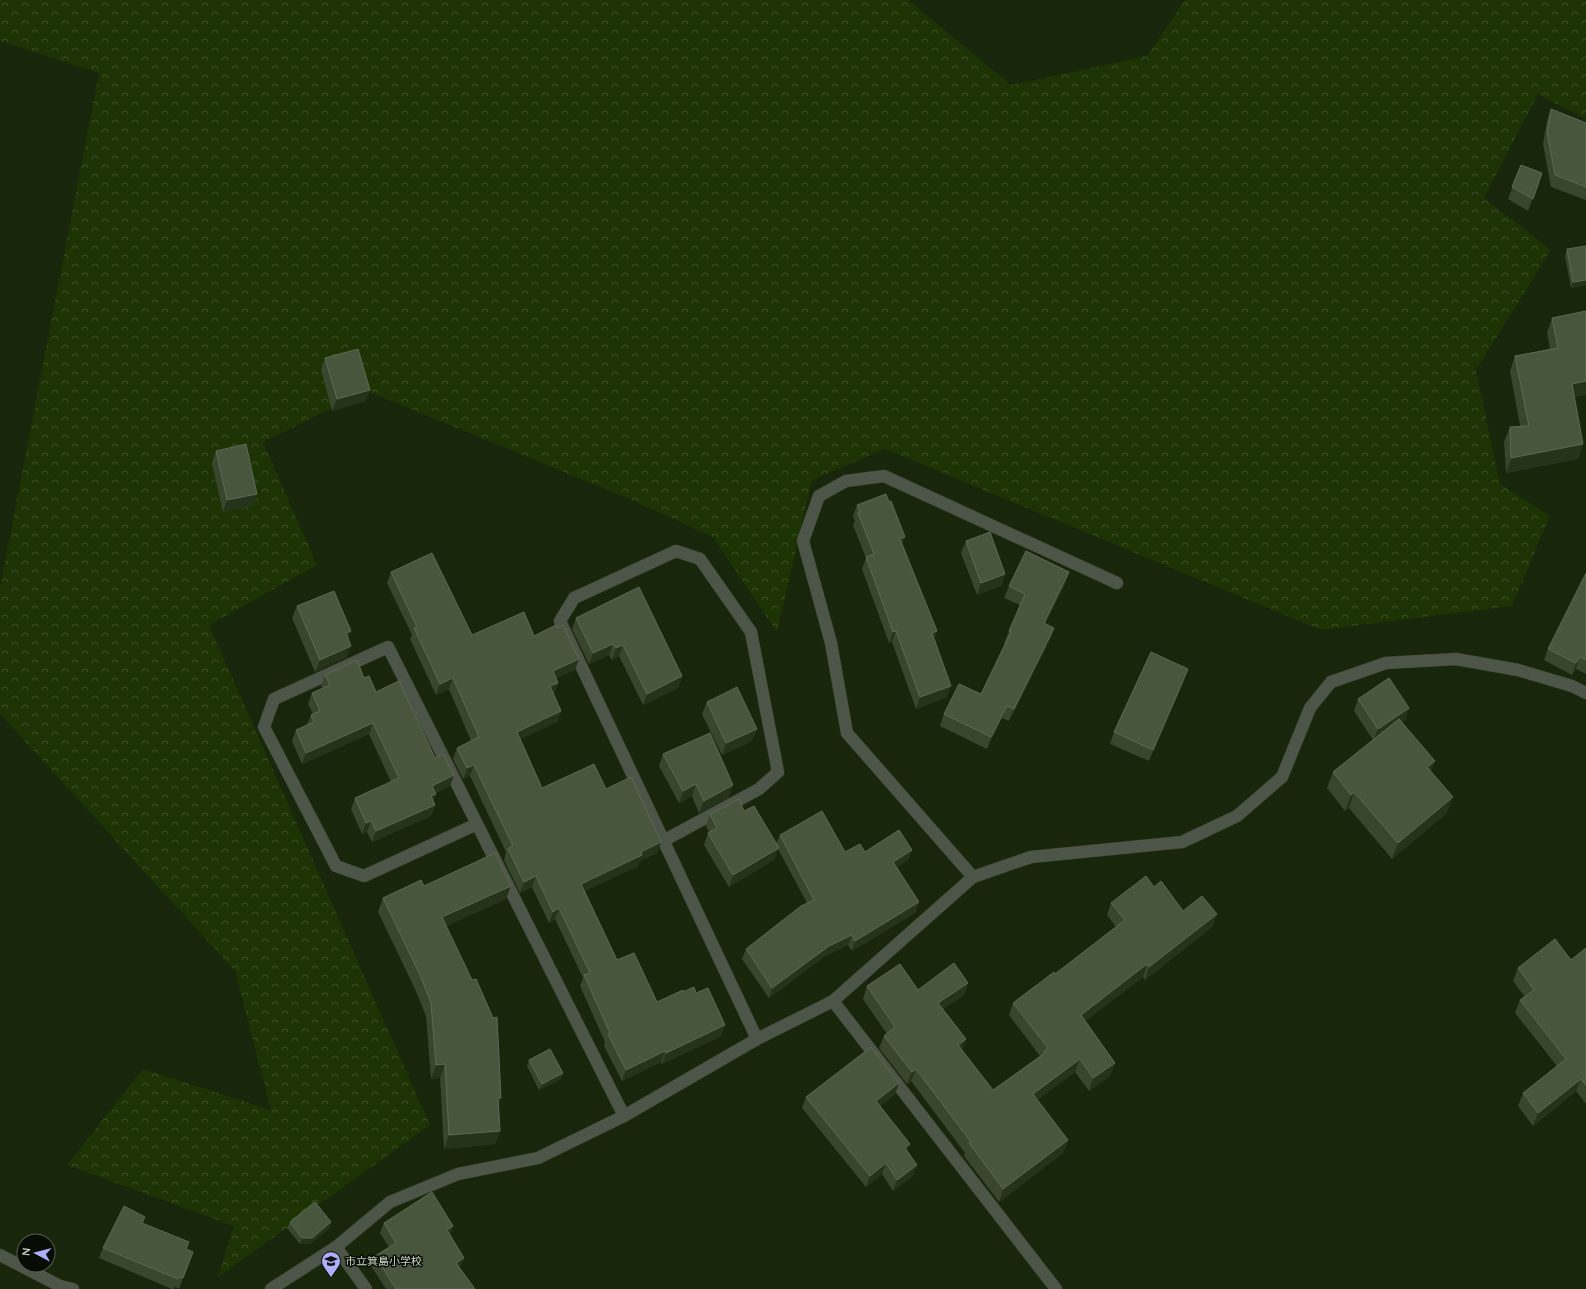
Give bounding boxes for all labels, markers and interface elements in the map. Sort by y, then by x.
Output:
north arrow [16,1233,56,1273]
text: N [19,1247,34,1257]
school or university icon: 市立箕島小学校 [320,1250,342,1278]
place label: 市立箕島小学校 [345,1254,422,1268]

